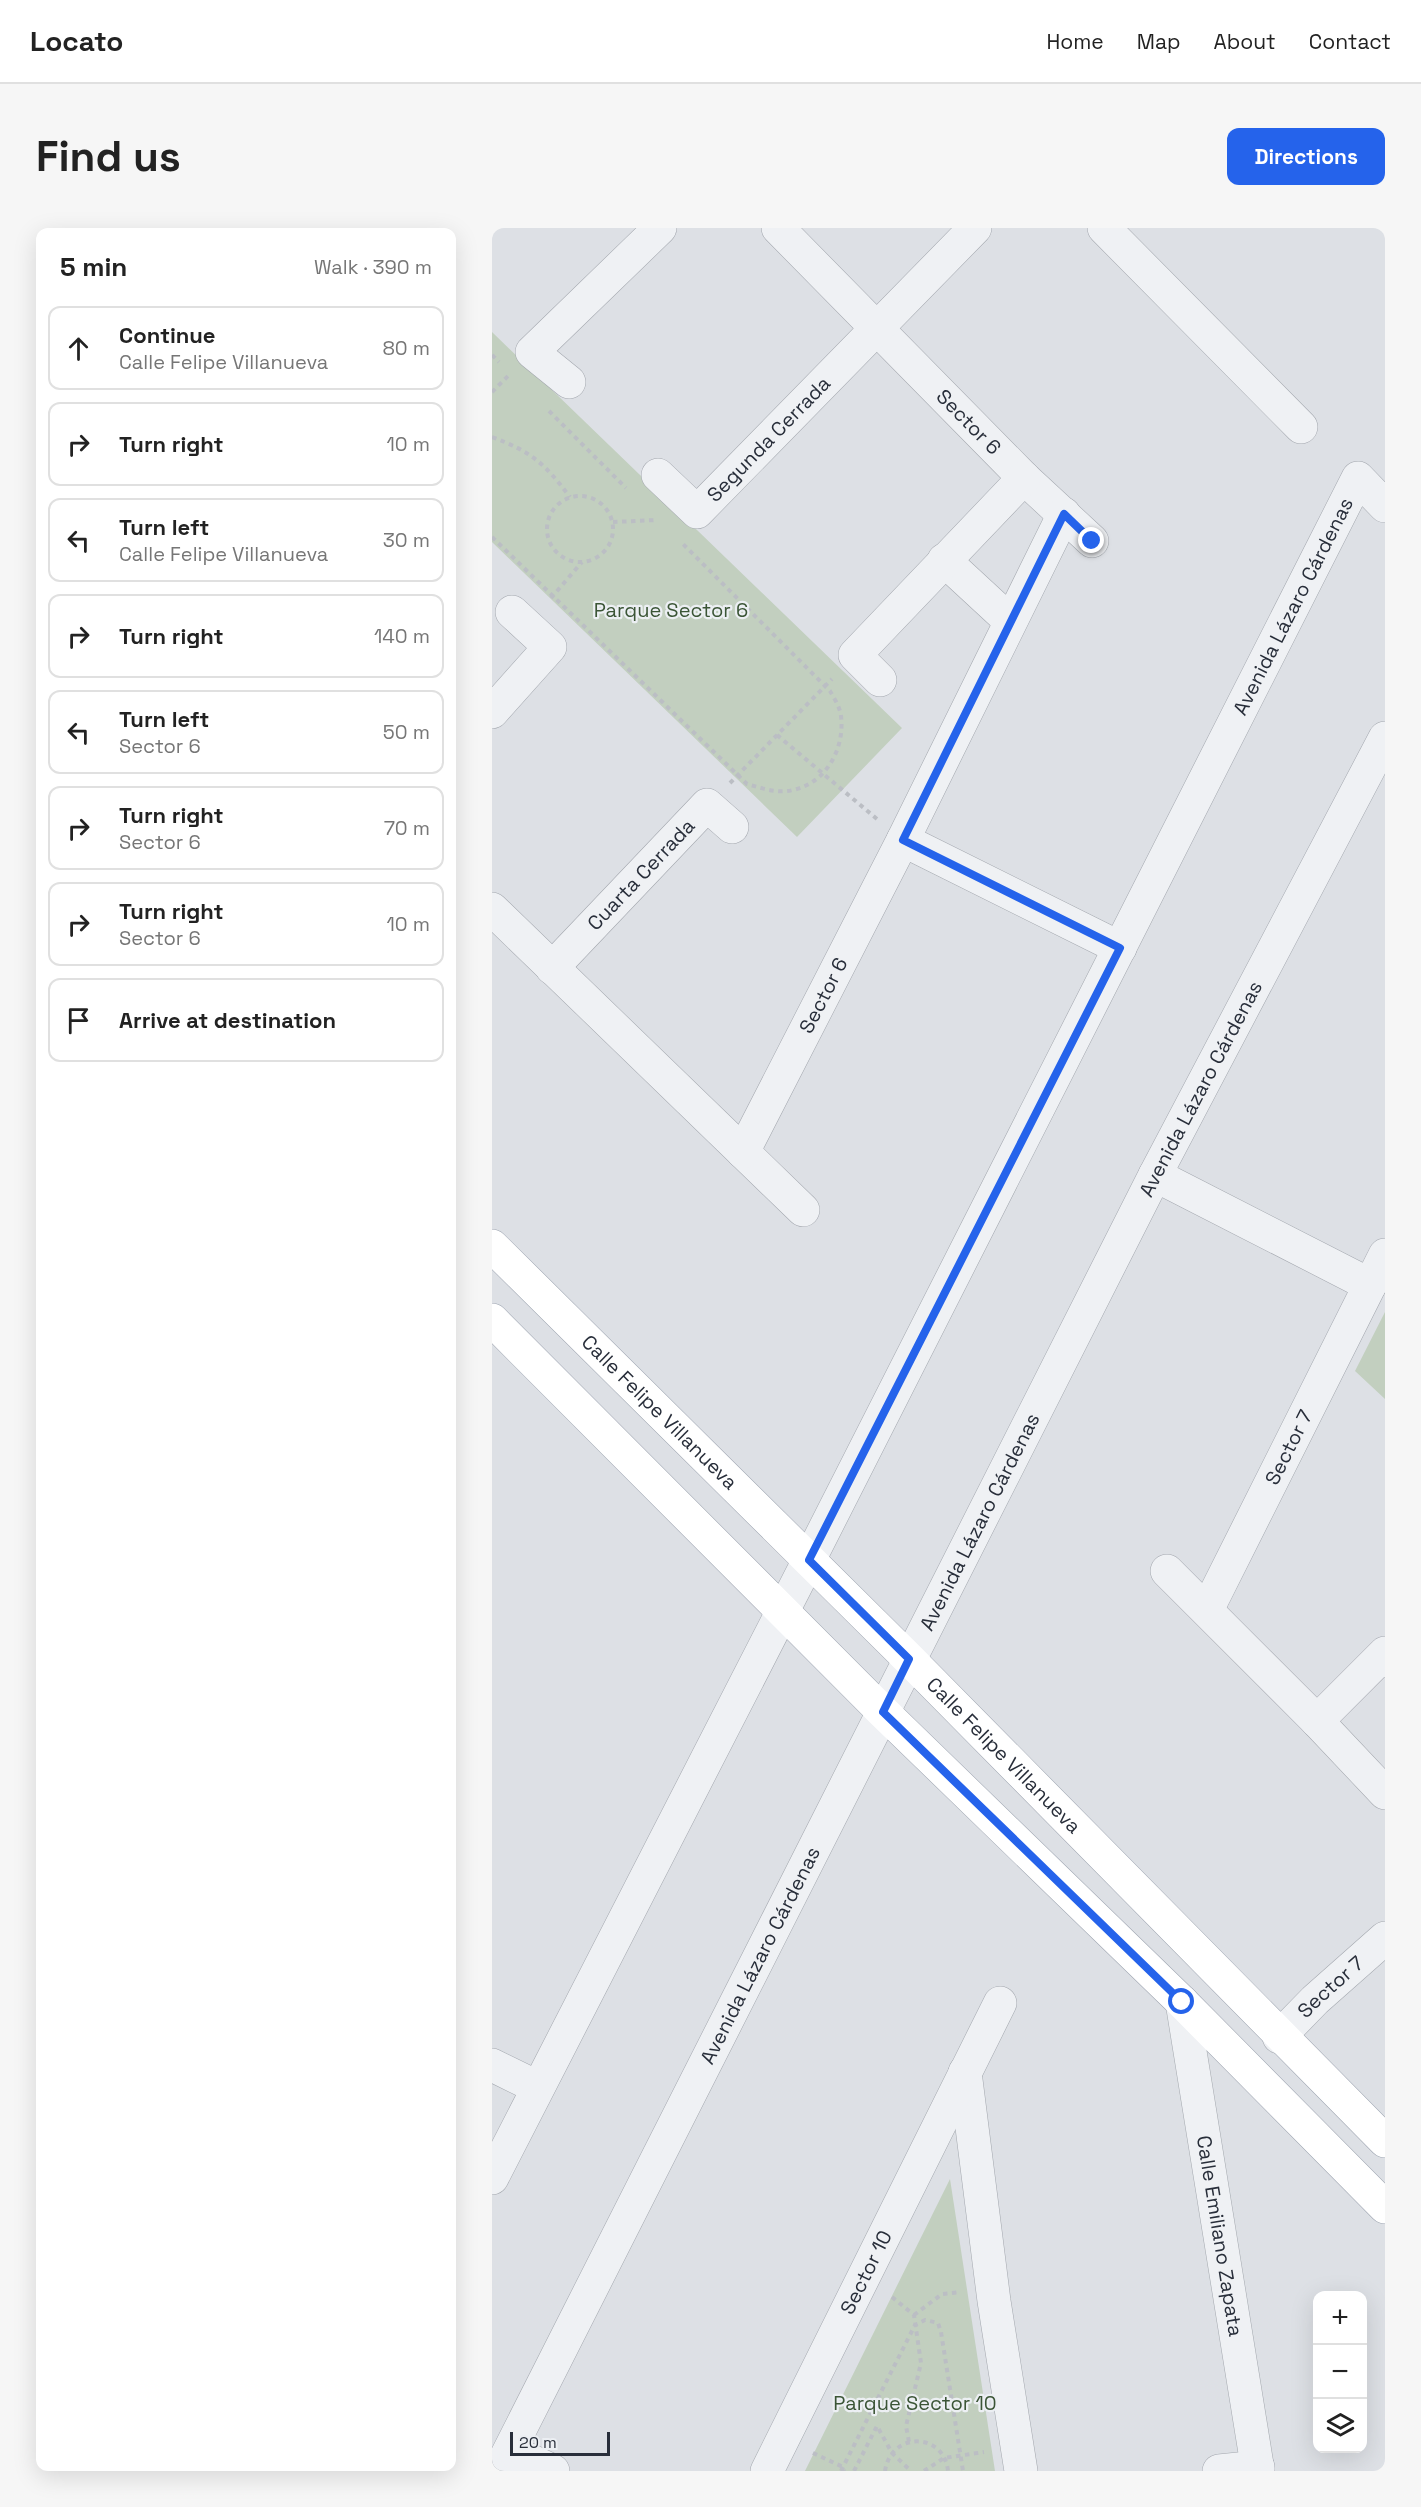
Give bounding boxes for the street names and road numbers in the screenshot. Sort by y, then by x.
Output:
street label: Segunda Cerrada [701,371,836,507]
street label: Sector 6 [931,384,1007,460]
street label: Avenida Lázaro Cárdenas [1227,493,1359,719]
street label: Cuarta Cerrada [582,813,700,936]
street label: Sector 6 [793,953,854,1038]
street label: Avenida Lázaro Cárdenas [1133,976,1268,1201]
street label: Calle Felipe Villanueva [576,1329,743,1495]
street label: Sector 7 [1259,1405,1318,1489]
street label: Avenida Lázaro Cárdenas [914,1408,1045,1635]
street label: Calle Felipe Villanueva [921,1671,1087,1839]
street label: Avenida Lázaro Cárdenas [694,1842,826,2069]
street label: Sector 7 [1292,1950,1369,2023]
street label: Calle Emiliano Zapata [1191,2134,1249,2338]
street label: Sector 10 [834,2226,898,2319]

